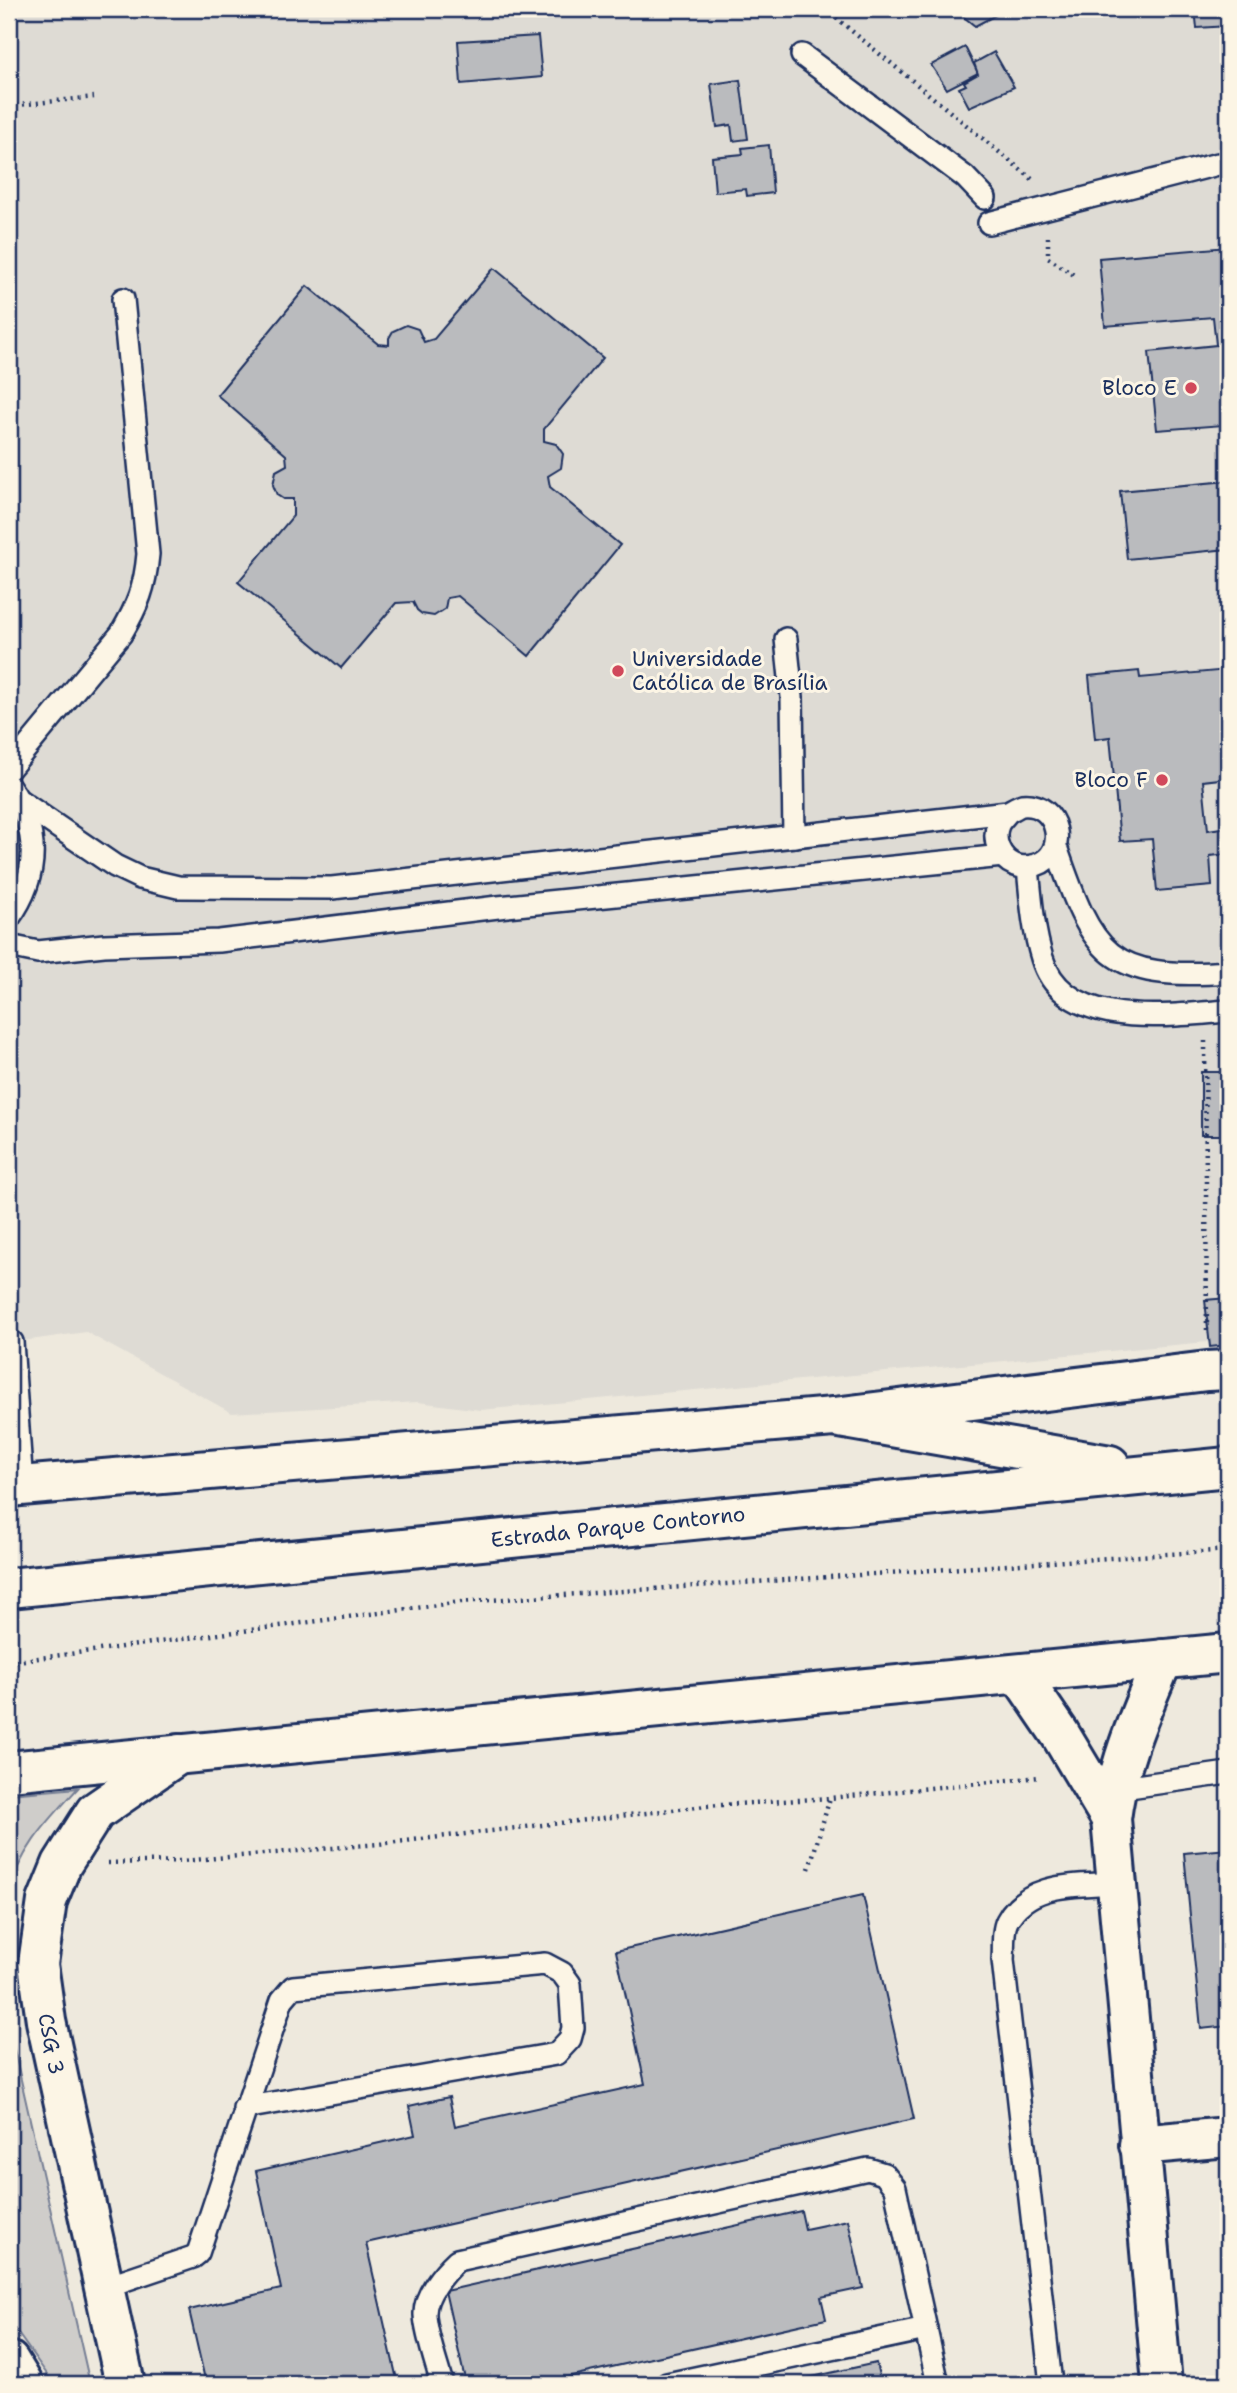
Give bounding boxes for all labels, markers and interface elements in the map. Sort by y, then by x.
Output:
place label: Bloco E [1102,374,1177,402]
marker: Bloco E [1183,380,1199,396]
place label: Universidade Católica de Brasília [632,645,828,697]
marker: Universidade Católica de Brasília [610,663,626,679]
place label: Bloco F [1075,766,1148,794]
marker: Bloco F [1154,772,1170,788]
street label: Estrada Parque Contorno [489,1500,747,1554]
street label: CSG 3 [31,2011,71,2077]

